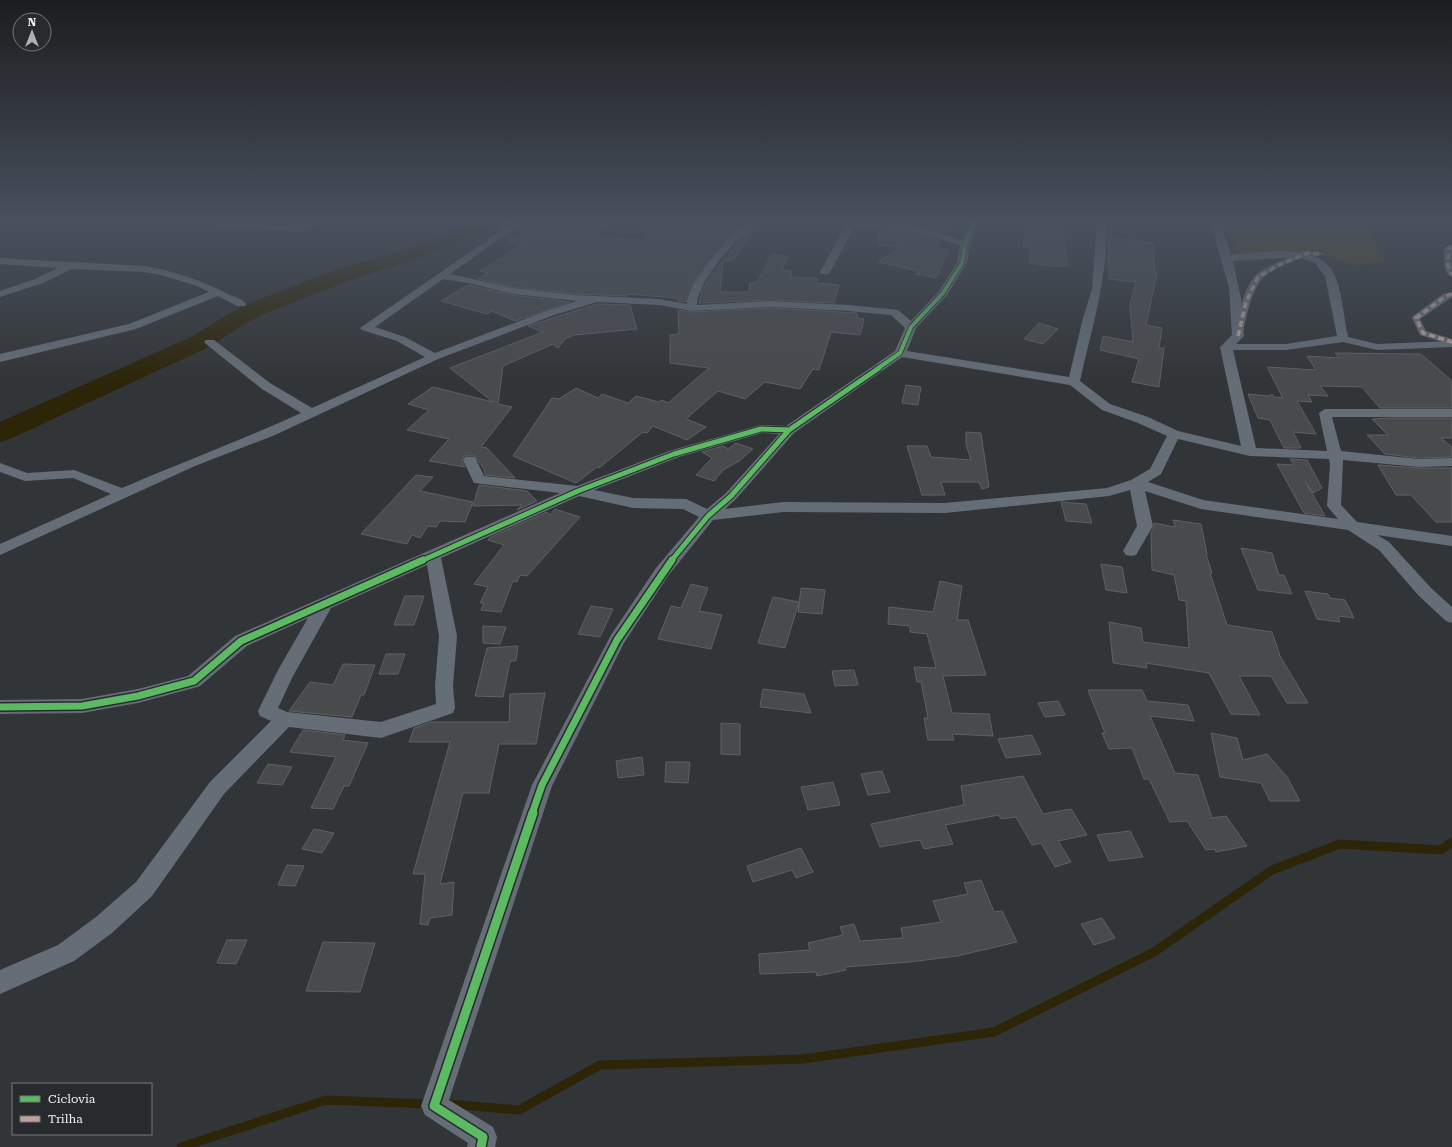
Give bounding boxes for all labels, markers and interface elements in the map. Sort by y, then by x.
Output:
north arrow [12,12,52,52]
text: N [28,16,37,29]
legend [12,1083,152,1135]
text: Ciclovia [48,1092,96,1106]
text: Trilha [48,1112,83,1126]

